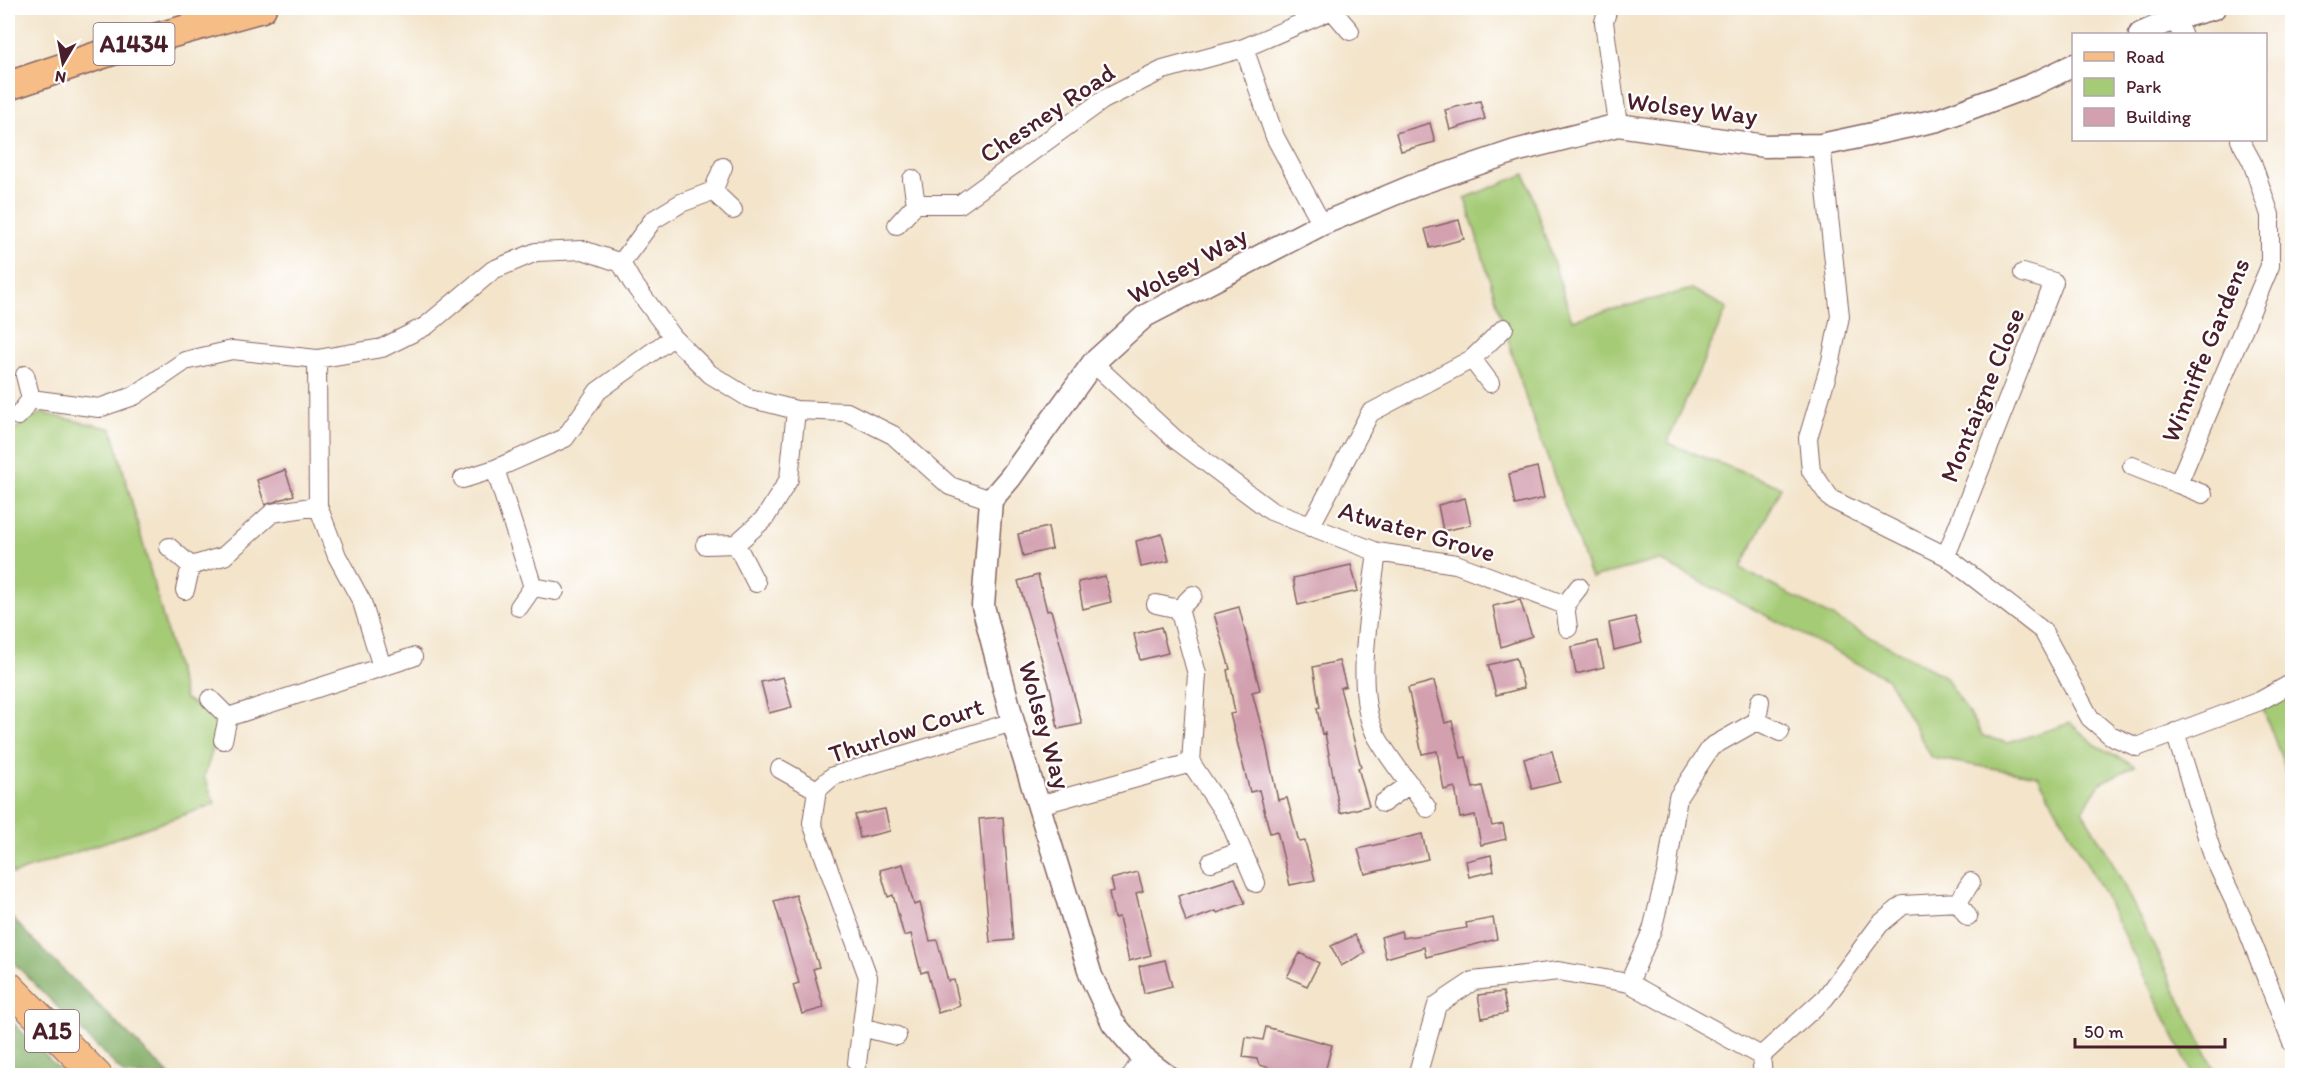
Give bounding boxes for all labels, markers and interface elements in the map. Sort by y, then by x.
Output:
road number: A1434 [94,23,174,65]
north arrow [33,33,93,93]
legend [2072,33,2267,141]
text: Road [2126,46,2165,68]
street label: Chesney Road [973,56,1121,170]
text: N [54,67,67,88]
text: Park [2126,76,2161,98]
street label: Wolsey Way [1625,84,1759,132]
text: Building [2126,106,2192,128]
street label: Wolsey Way [1122,219,1252,311]
street label: Winniffe Gardens [2153,253,2257,447]
street label: Montaigne Close [1932,303,2032,487]
street label: Atwater Grove [1335,493,1499,569]
street label: Wolsey Way [1011,657,1079,793]
street label: Thurlow Court [825,690,988,770]
road number: A15 [25,1010,79,1052]
scale bar [2075,1011,2225,1049]
text: 50 m [2084,1021,2124,1043]

